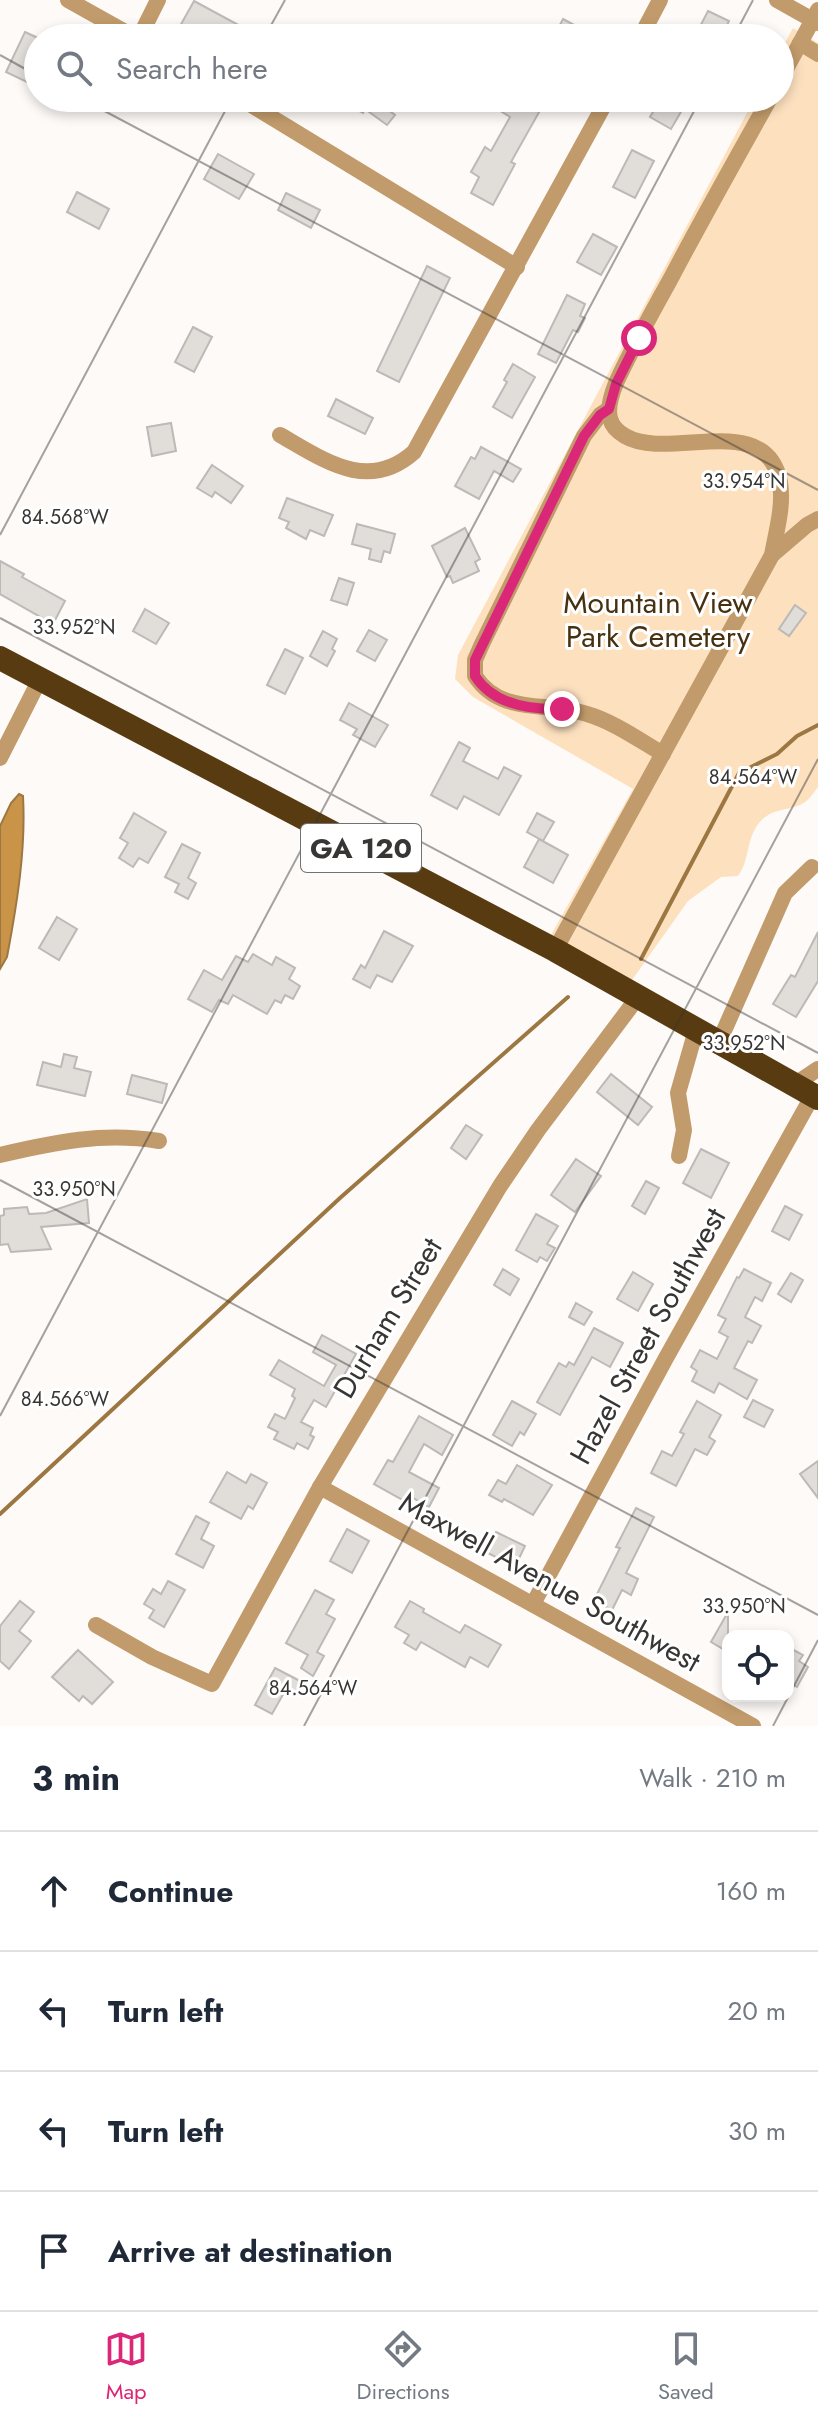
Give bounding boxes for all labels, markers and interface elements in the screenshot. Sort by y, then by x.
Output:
search box [24,24,794,112]
icon: search [52,46,96,90]
text: Search here [116,47,268,90]
route start [621,320,657,356]
text: 33.954°N [702,467,786,496]
text: 84.568°W [21,503,109,532]
park label: Mountain View Park Cemetery [563,581,753,658]
text: 33.952°N [33,613,115,642]
route end [544,691,580,727]
text: 84.564°W [709,763,797,792]
road number: GA 120 [301,824,421,872]
text: 33.952°N [703,1029,785,1058]
text: 33.950°N [32,1175,116,1204]
street label: Hazel Street Southwest [559,1199,736,1472]
street label: Durham Street [323,1229,453,1406]
text: 84.566°W [21,1385,109,1414]
street label: Maxwell Avenue Southwest [392,1481,709,1683]
text: 33.950°N [702,1592,786,1621]
map controls [722,1630,794,1702]
button: locate [722,1630,794,1702]
text: 84.564°W [269,1674,357,1703]
text: 3 min [32,1754,120,1803]
text: Walk · 210 m [639,1759,786,1797]
icon: ahead [32,1869,76,1913]
text: Continue [108,1870,234,1913]
text: 160 m [716,1872,786,1910]
icon: left [32,1989,76,2033]
text: Turn left [108,1990,223,2033]
text: 20 m [728,1992,786,2030]
icon: left [32,2109,76,2153]
text: Turn left [108,2110,223,2153]
text: 30 m [728,2112,786,2150]
icon: arrive [32,2229,76,2273]
text: Arrive at destination [108,2230,393,2273]
tab: Map [104,2327,148,2407]
tab: Directions [357,2327,450,2407]
tab: Saved [658,2327,714,2407]

